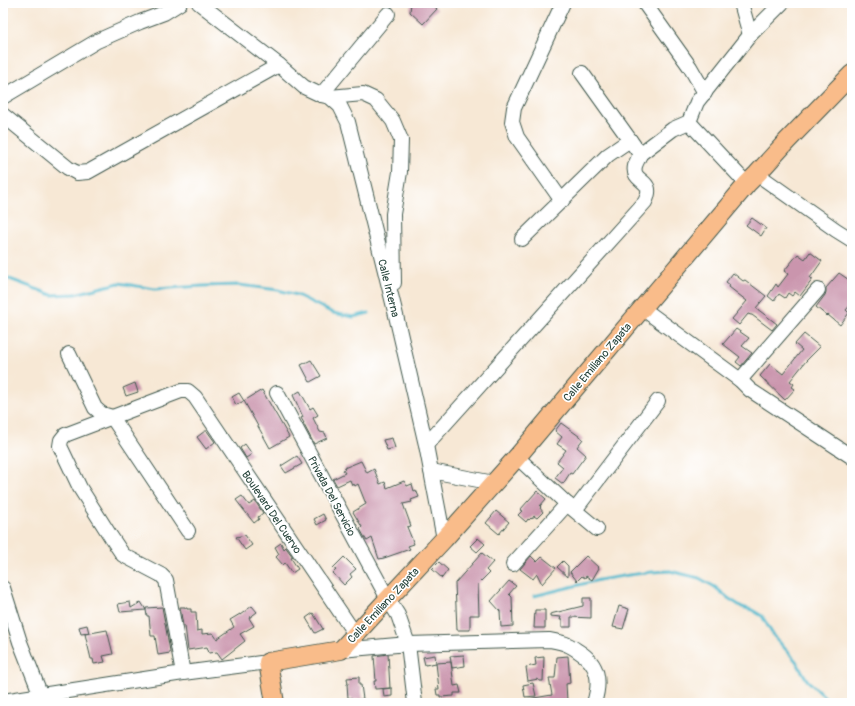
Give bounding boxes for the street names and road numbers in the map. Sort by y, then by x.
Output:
street label: Calle Interna [375,258,402,318]
street label: Calle Emiliano Zapata [561,320,634,404]
street label: Privada Del Servicio [305,454,358,538]
street label: Boulevard Del Cuervo [239,468,304,556]
street label: Calle Emiliano Zapata [345,565,422,646]

